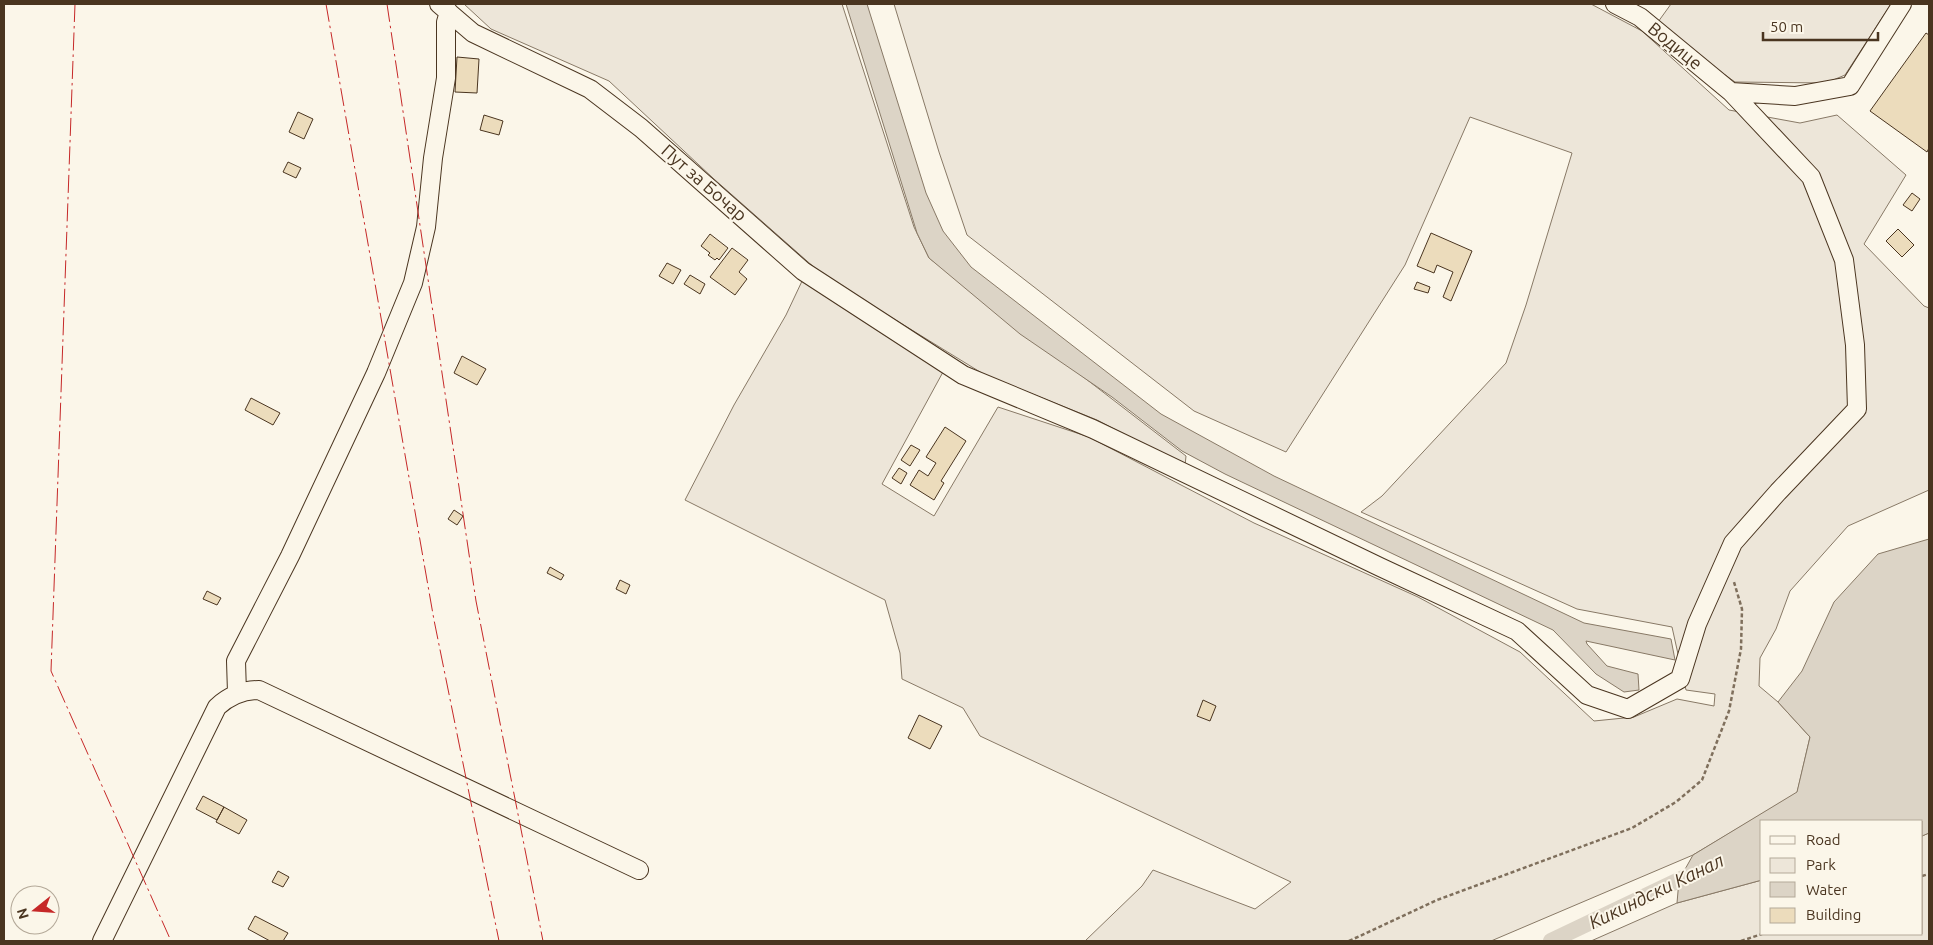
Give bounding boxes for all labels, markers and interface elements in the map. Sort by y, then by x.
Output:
scale bar [1763,10,1878,42]
street label: Водице [1645,17,1707,73]
text: 50 m [1770,18,1803,35]
street label: Пут за Бочар [658,140,751,225]
legend [1760,820,1923,935]
text: Road [1806,831,1841,848]
water label: Кикиндски Канал [1585,849,1728,933]
text: Park [1806,856,1836,873]
text: Water [1806,881,1847,898]
north arrow [10,885,60,935]
text: N [13,906,32,921]
text: Building [1806,906,1861,923]

